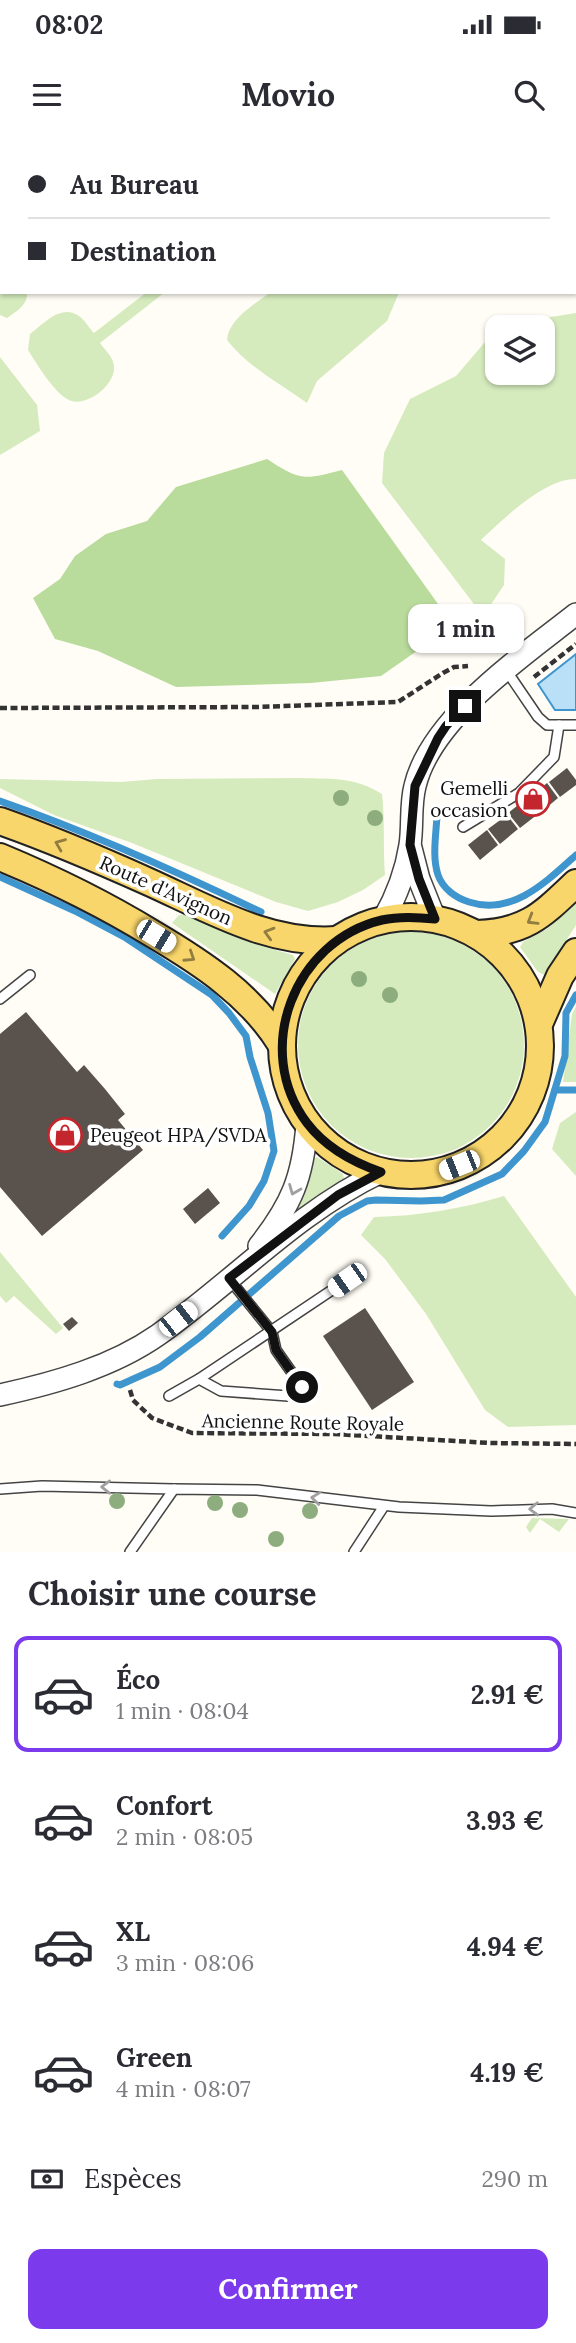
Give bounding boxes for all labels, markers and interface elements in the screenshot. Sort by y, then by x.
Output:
text: 08:02 [35,8,103,41]
text: Movio [241,74,335,115]
icon: menu [28,76,66,114]
icon: search [510,76,548,114]
text: Au Bureau [70,168,199,201]
text: Destination [70,235,216,268]
map controls [485,315,555,385]
button: layers [485,315,555,385]
callout: 1 min [407,604,523,654]
text: 1 min [437,614,495,643]
route end [449,690,481,722]
place label: Gemelli occasion [430,776,508,822]
shop icon: Gemelli occasion [514,780,552,818]
one-way arrow [55,838,67,852]
street label: Route d'Avignon [96,850,236,930]
one-way arrow [527,912,540,925]
car [133,916,180,956]
one-way arrow [264,927,276,942]
one-way arrow [183,948,196,961]
shop icon: Peugeot HPA/SVDA [46,1116,84,1154]
place label: Peugeot HPA/SVDA [90,1123,268,1148]
car [436,1147,483,1183]
one-way arrow [288,1184,302,1196]
car [324,1259,371,1301]
car [155,1298,202,1340]
route start [286,1371,318,1403]
street label: Ancienne Route Royale [201,1408,404,1436]
one-way arrow [100,1480,111,1495]
one-way arrow [310,1490,322,1505]
one-way arrow [528,1502,539,1517]
text: Choisir une course [28,1573,316,1614]
icon: car [32,1663,95,1726]
text: Éco [116,1663,160,1696]
text: 2.91 € [471,1678,544,1711]
text: 1 min · 08:04 [116,1696,249,1725]
icon: car [32,1789,95,1852]
text: Confort [116,1789,213,1822]
text: 3.93 € [466,1804,544,1837]
text: 2 min · 08:05 [116,1822,253,1851]
icon: car [32,1915,95,1978]
text: XL [116,1915,150,1948]
text: 4.94 € [467,1930,544,1963]
text: 3 min · 08:06 [116,1948,254,1977]
icon: car [32,2041,95,2104]
text: Green [116,2041,192,2074]
text: 4.19 € [470,2056,544,2089]
text: 4 min · 08:07 [116,2074,251,2103]
icon: cash [28,2160,66,2198]
text: Espèces [84,2162,182,2195]
text: 290 m [481,2164,548,2193]
button: Confirmer [28,2249,548,2329]

